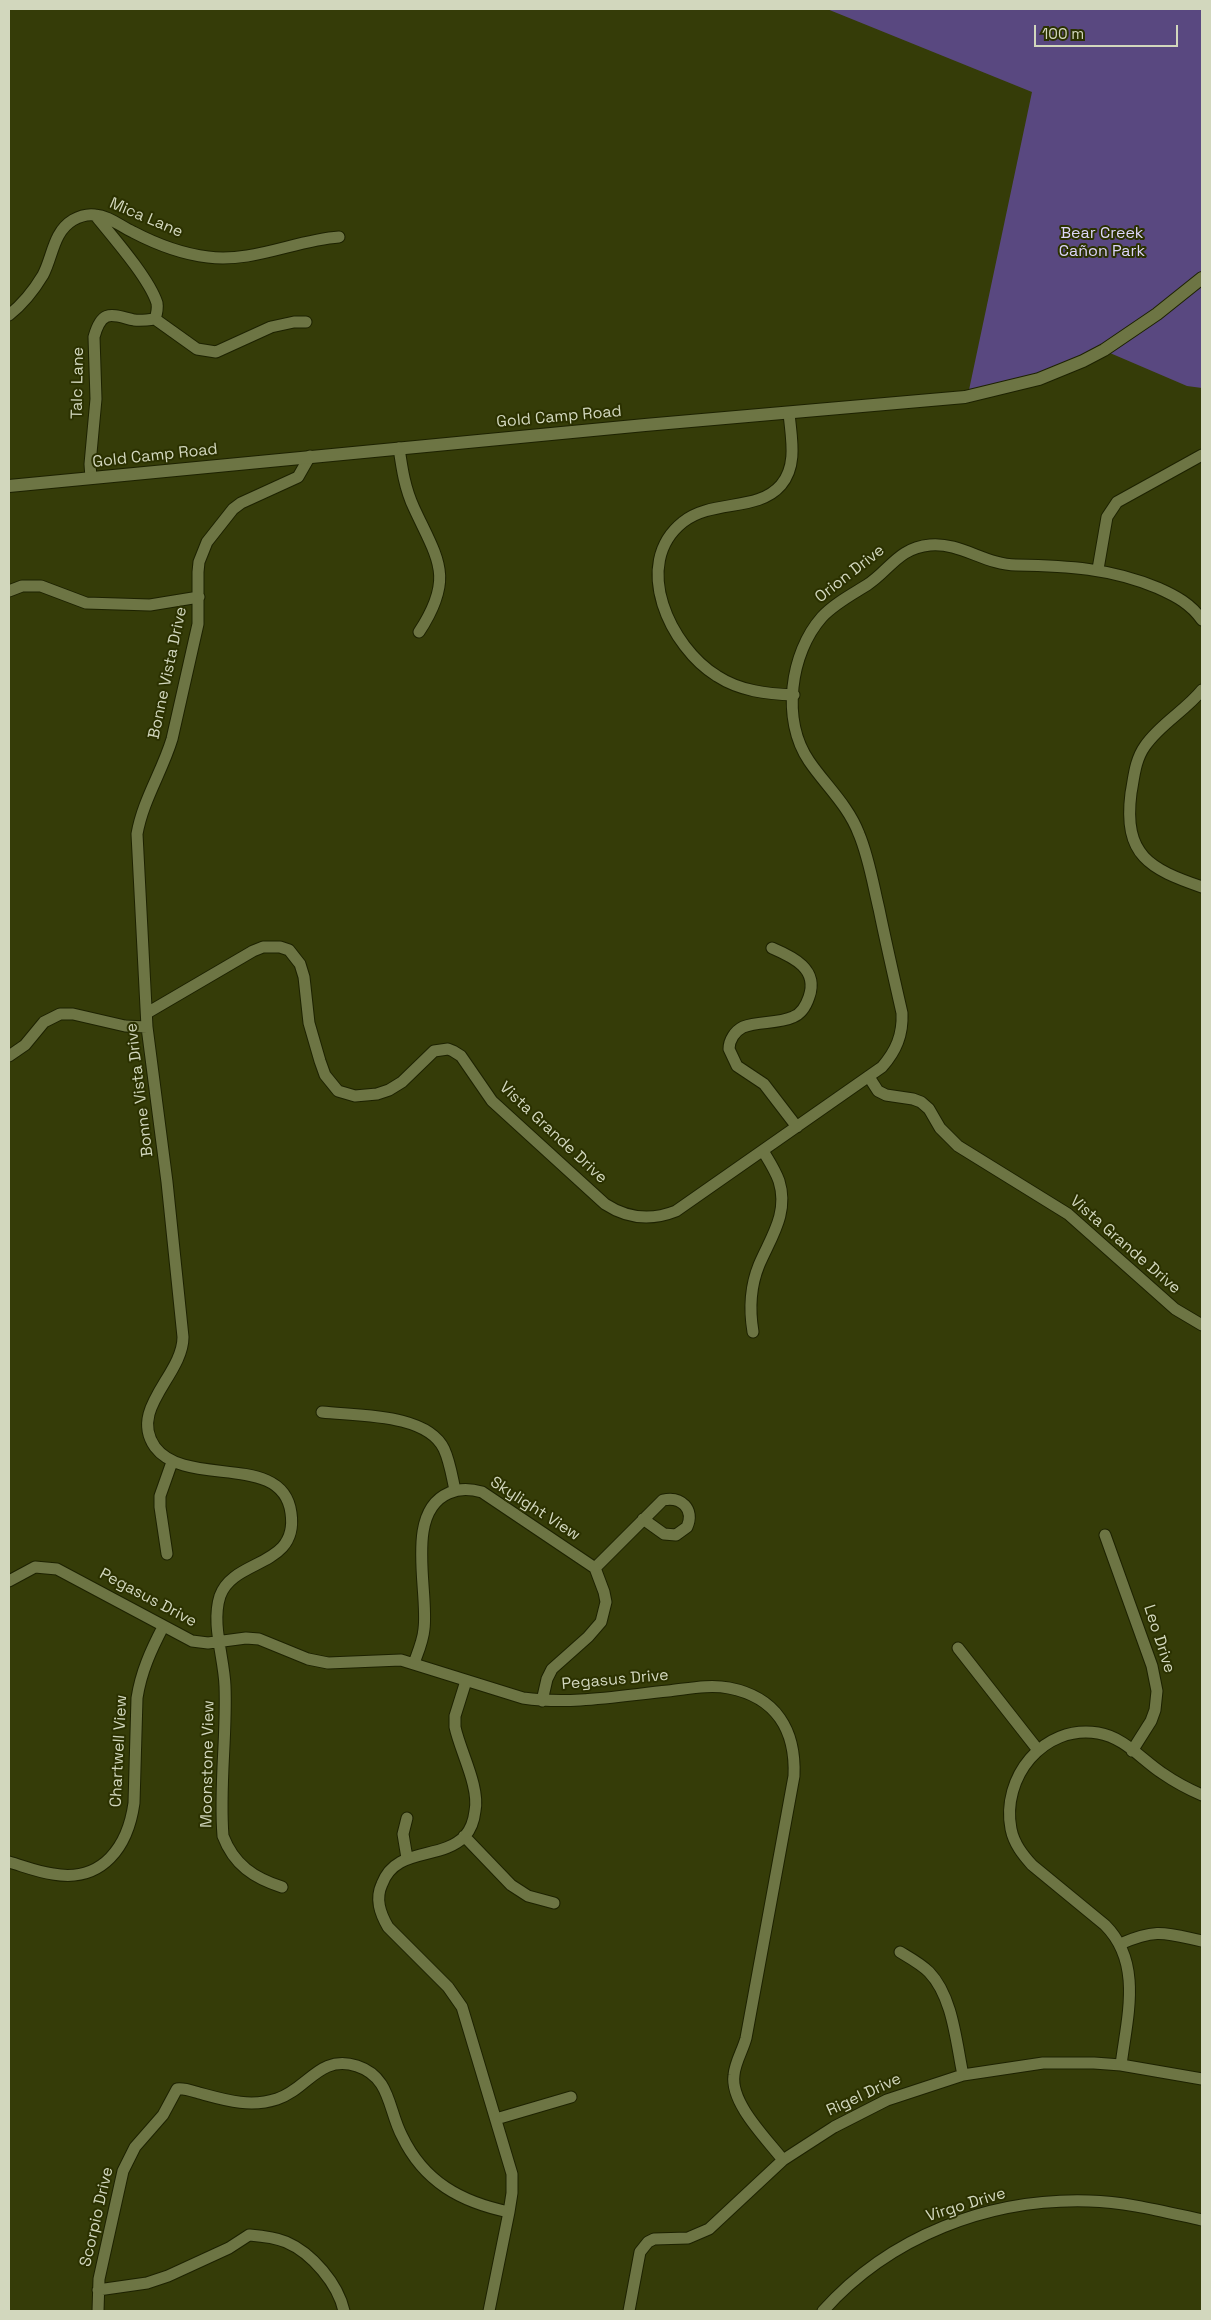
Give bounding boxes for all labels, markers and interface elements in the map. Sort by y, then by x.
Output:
scale bar [1036,15,1180,47]
text: 100 m [1042,24,1084,43]
street label: Mica Lane [106,194,186,242]
park label: Bear Creek Cañon Park [1059,224,1145,262]
street label: Talc Lane [68,347,88,419]
street label: Gold Camp Road [496,402,622,432]
street label: Gold Camp Road [91,440,219,472]
street label: Orion Drive [811,541,889,607]
street label: Bonne Vista Drive [145,605,191,741]
street label: Bonne Vista Drive [122,1022,158,1158]
street label: Vista Grande Drive [495,1078,611,1188]
street label: Vista Grande Drive [1066,1192,1184,1298]
street label: Skylight View [486,1473,584,1545]
street label: Pegasus Drive [96,1564,200,1632]
street label: Leo Drive [1139,1603,1179,1675]
street label: Pegasus Drive [561,1666,669,1694]
street label: Chartwell View [106,1694,132,1808]
street label: Moonstone View [197,1700,219,1828]
street label: Rigel Drive [824,2069,904,2121]
street label: Scorpio Drive [76,2165,118,2269]
street label: Virgo Drive [924,2184,1008,2226]

